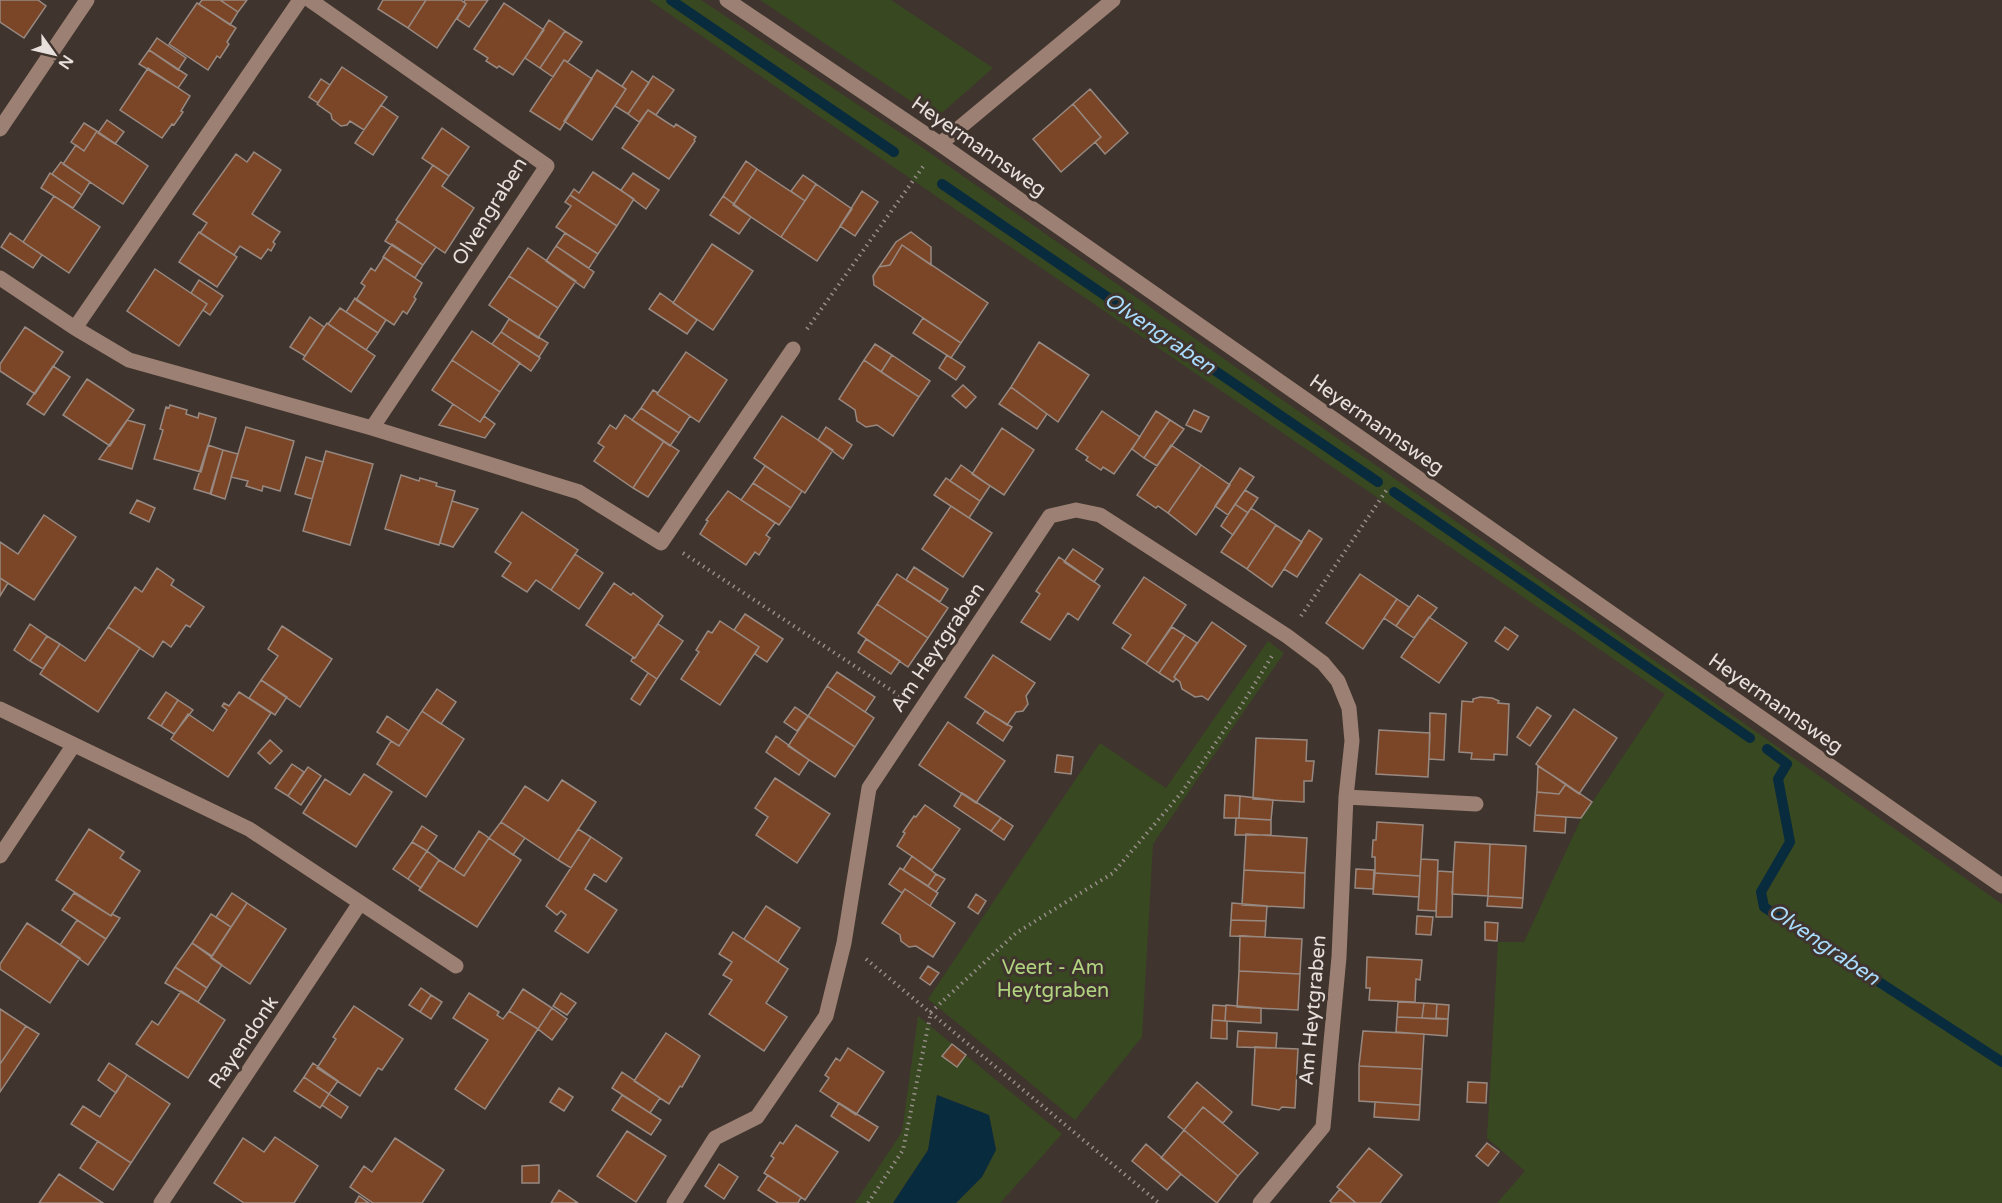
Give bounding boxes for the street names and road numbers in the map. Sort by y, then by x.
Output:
street label: Heyermannsweg [907,91,1050,202]
street label: Olvengraben [447,153,533,270]
street label: Heyermannsweg [1305,369,1448,480]
street label: Am Heytgraben [886,578,990,717]
street label: Heyermannsweg [1704,648,1847,759]
street label: Am Heytgraben [1294,934,1332,1086]
street label: Rayendonk [204,991,284,1094]

